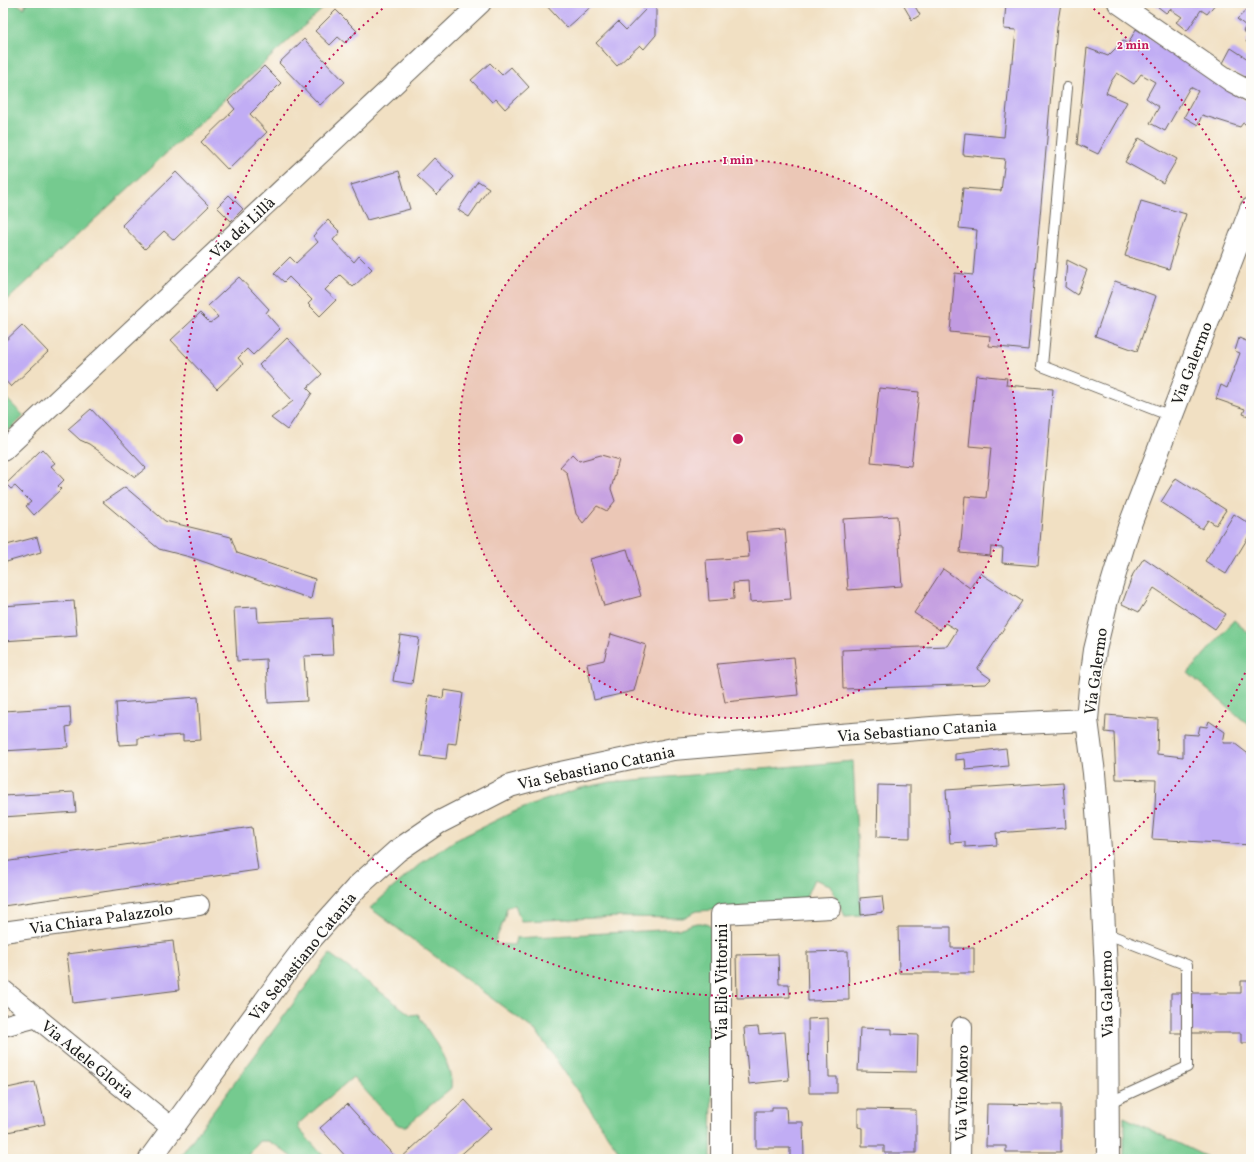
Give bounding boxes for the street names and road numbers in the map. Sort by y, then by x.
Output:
street label: Via dei Lillà [206,192,281,265]
street label: Via Galermo [1167,319,1219,409]
street label: Via Galermo [1080,626,1114,716]
street label: Via Sebastiano Catania [837,715,998,749]
street label: Via Sebastiano Catania [516,742,677,796]
street label: Via Sebastiano Catania [245,888,362,1026]
street label: Via Chiara Palazzolo [28,899,174,941]
street label: Via Elio Vittorini [712,923,734,1040]
street label: Via Galermo [1096,950,1120,1038]
street label: Via Adele Gloria [36,1016,138,1105]
street label: Via Vito Moro [951,1045,975,1141]

